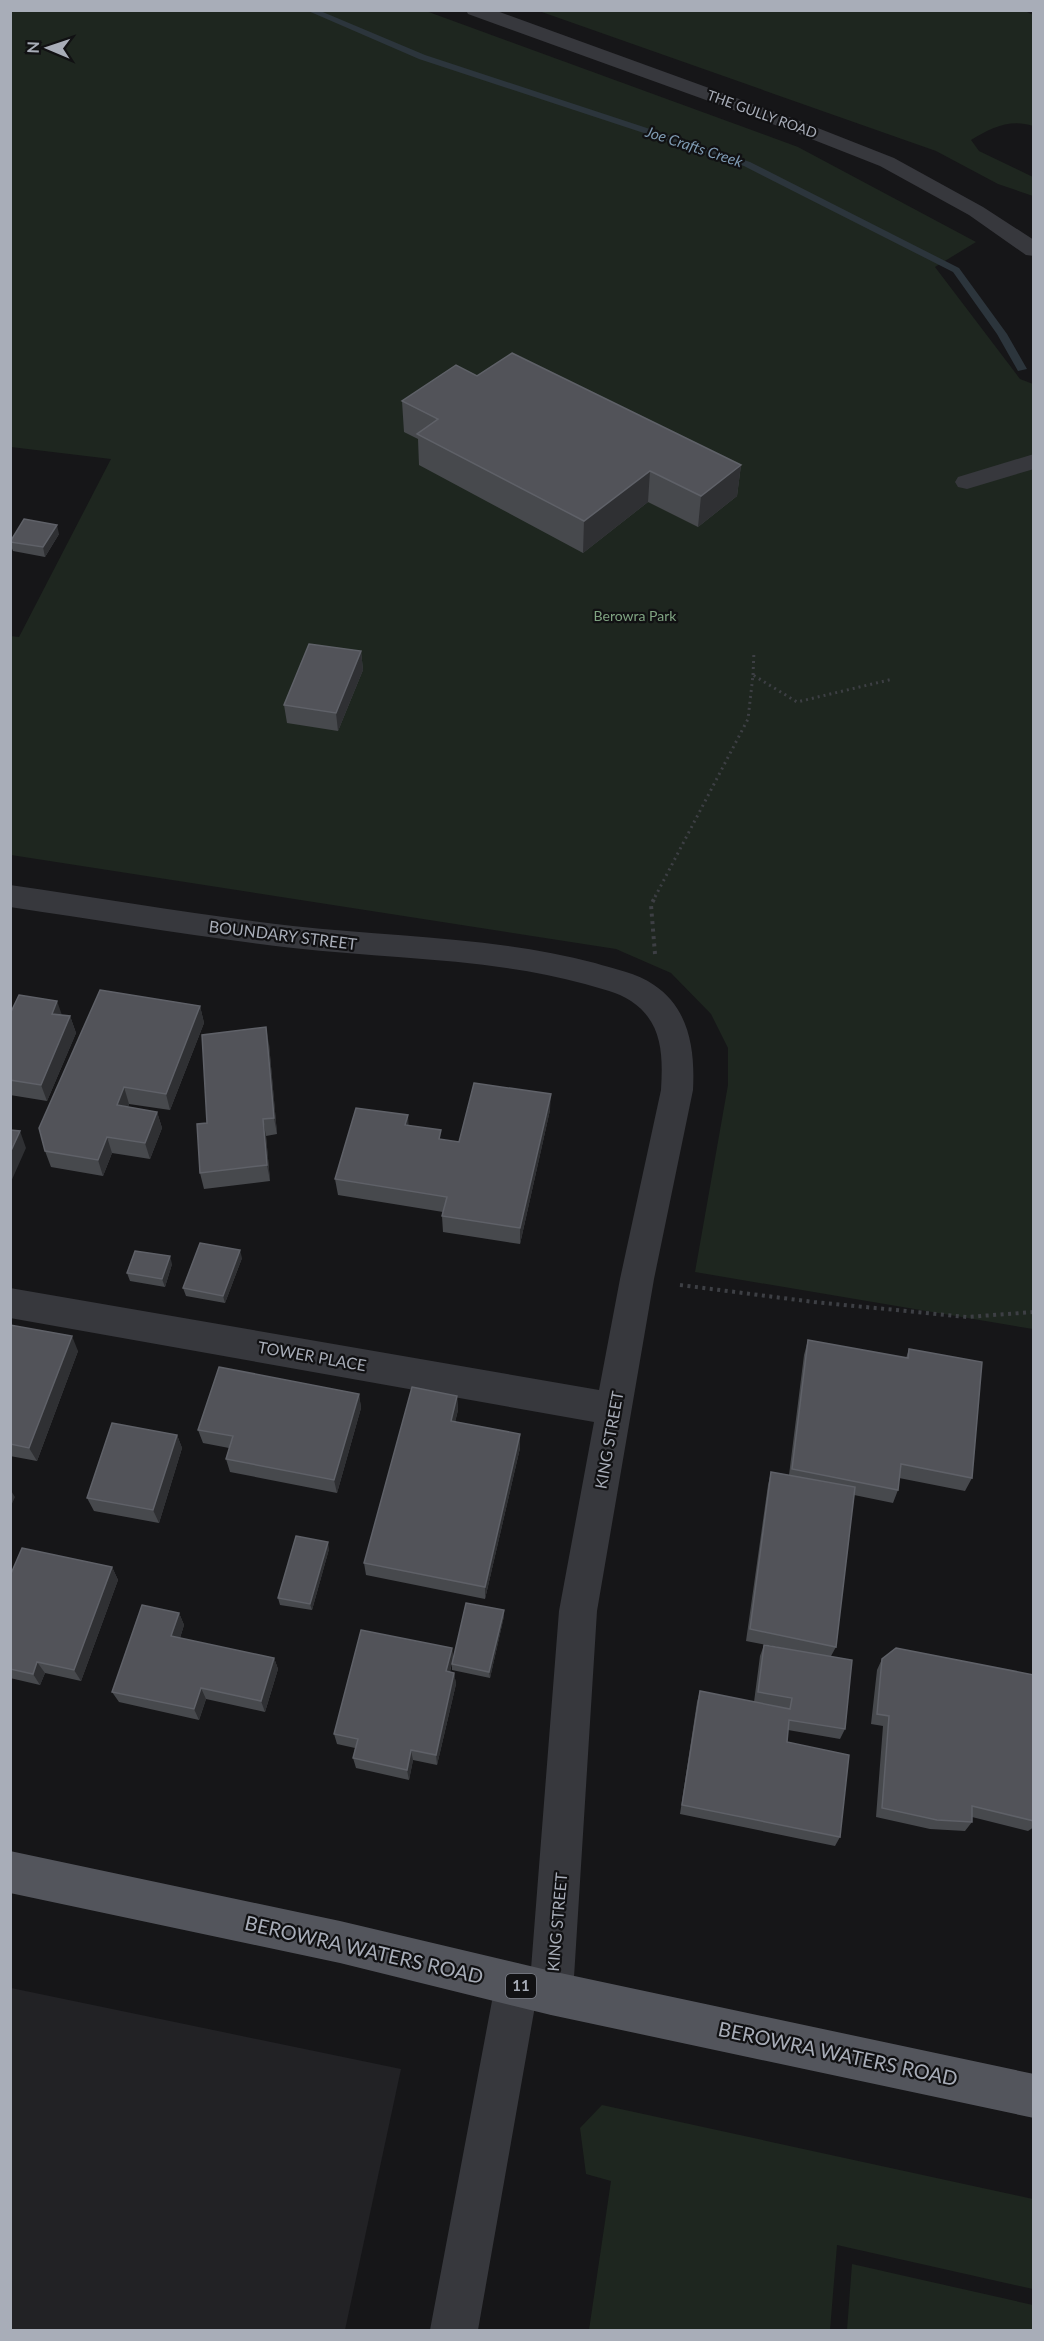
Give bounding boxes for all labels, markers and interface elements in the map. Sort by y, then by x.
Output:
north arrow [18,18,78,78]
text: N [23,41,42,54]
street label: THE GULLY ROAD [705,86,819,141]
water label: Joe Crafts Creek [643,122,746,170]
park label: Berowra Park [594,607,677,624]
street label: BOUNDARY STREET [208,916,359,953]
street label: TOWER PLACE [256,1337,368,1374]
street label: KING STREET [591,1389,627,1490]
street label: KING STREET [543,1871,570,1972]
street label: BEROWRA WATERS ROAD [243,1910,486,1988]
road number: 11 [506,1974,536,1998]
street label: BEROWRA WATERS ROAD [716,2016,960,2090]

